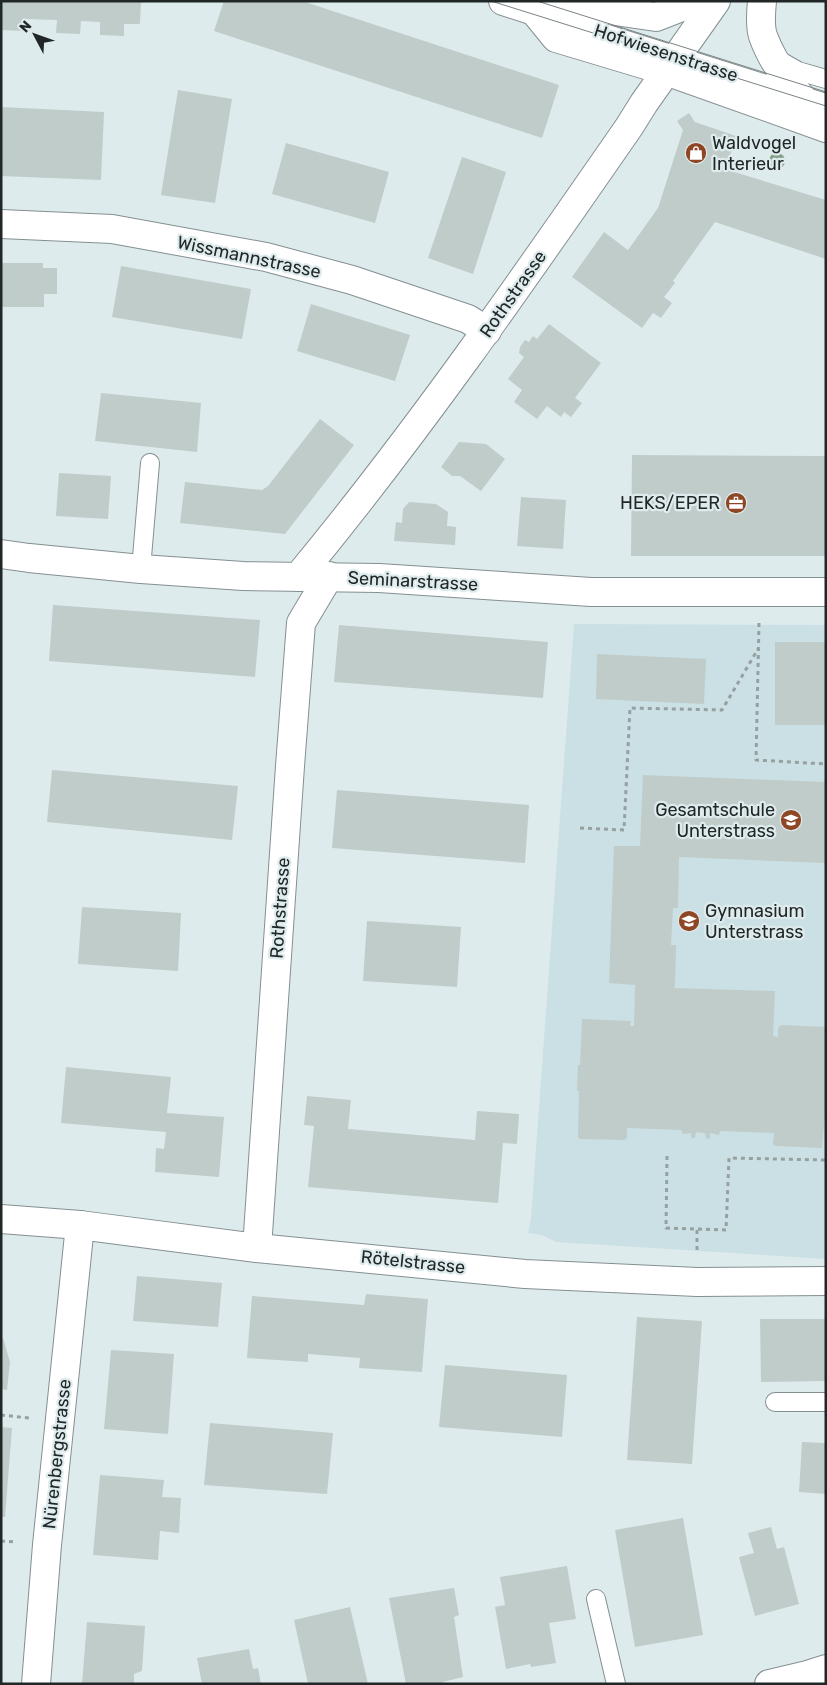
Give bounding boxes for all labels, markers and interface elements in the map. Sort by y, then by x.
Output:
north arrow [10,10,60,60]
text: N [16,17,35,36]
street label: Hofwiesenstrasse [591,19,741,87]
place label: Waldvogel Interieur [712,132,796,175]
shop icon: Waldvogel Interieur [684,141,708,165]
street label: Wissmannstrasse [175,231,323,283]
street label: Rothstrasse [475,246,551,342]
office icon: HEKS/EPER [724,491,748,515]
place label: HEKS/EPER [620,492,720,514]
street label: Seminarstrasse [347,567,479,595]
place label: Gesamtschule Unterstrass [655,799,775,842]
school or university icon: Gesamtschule Unterstrass [779,808,803,832]
street label: Rothstrasse [265,857,295,959]
place label: Gymnasium Unterstrass [705,900,804,943]
school or university icon: Gymnasium Unterstrass [677,909,701,933]
street label: Rötelstrasse [360,1246,466,1278]
street label: Nürenbergstrasse [38,1378,76,1530]

